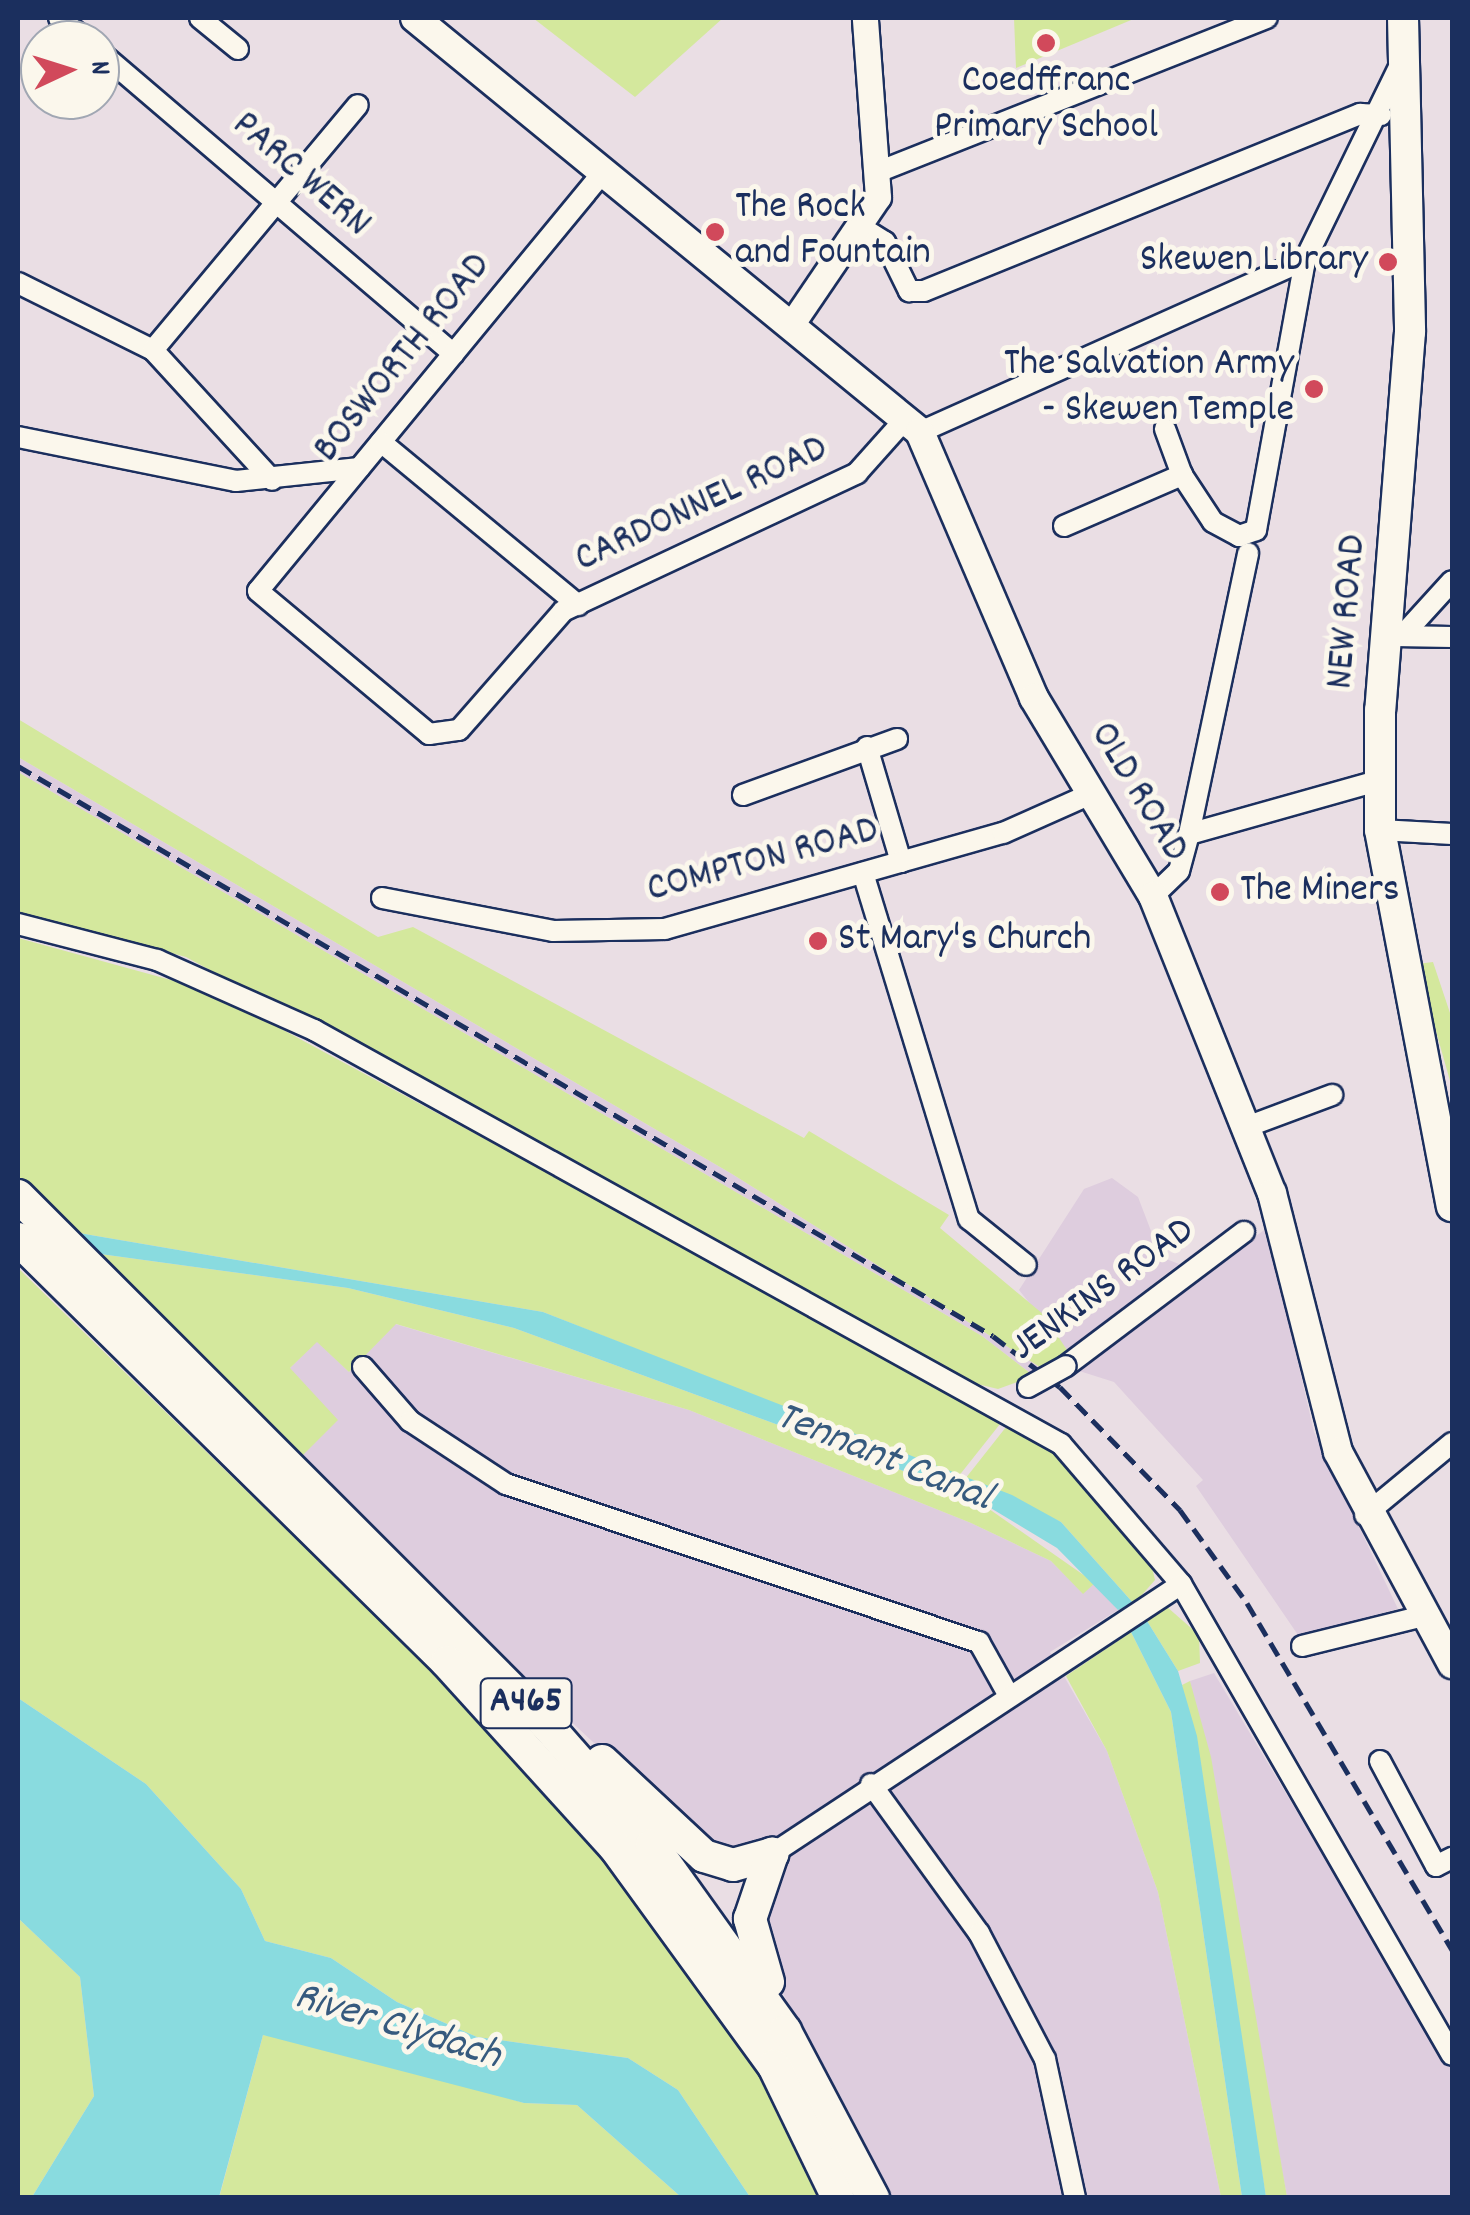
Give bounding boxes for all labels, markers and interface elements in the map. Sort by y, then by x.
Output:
north arrow [20,20,120,120]
marker: Coedffranc Primary School [1035,32,1057,54]
place label: Coedffranc Primary School [934,59,1158,153]
text: N [77,60,118,76]
street label: PARC WERN [221,103,379,249]
place label: The Rock and Fountain [735,185,931,279]
marker: The Rock and Fountain [704,221,726,243]
place label: Skewen Library [1140,238,1368,286]
street label: BOSWORTH ROAD [305,245,503,473]
marker: Skewen Library [1377,251,1399,273]
place label: The Salvation Army - Skewen Temple [1004,342,1294,436]
marker: The Salvation Army - Skewen Temple [1303,378,1325,400]
street label: CARDONNEL ROAD [568,427,836,585]
street label: NEW ROAD [1318,533,1380,691]
street label: OLD ROAD [1077,715,1197,871]
street label: COMPTON ROAD [642,808,884,916]
place label: The Miners [1240,868,1400,916]
marker: The Miners [1209,881,1231,903]
place label: St Mary's Church [838,917,1091,965]
marker: St Mary's Church [807,930,829,952]
street label: JENKINS ROAD [1003,1208,1205,1374]
water label: Tennant Canal [768,1393,998,1525]
road number: A465 [478,1670,574,1736]
water label: River Clydach [288,1973,506,2083]

